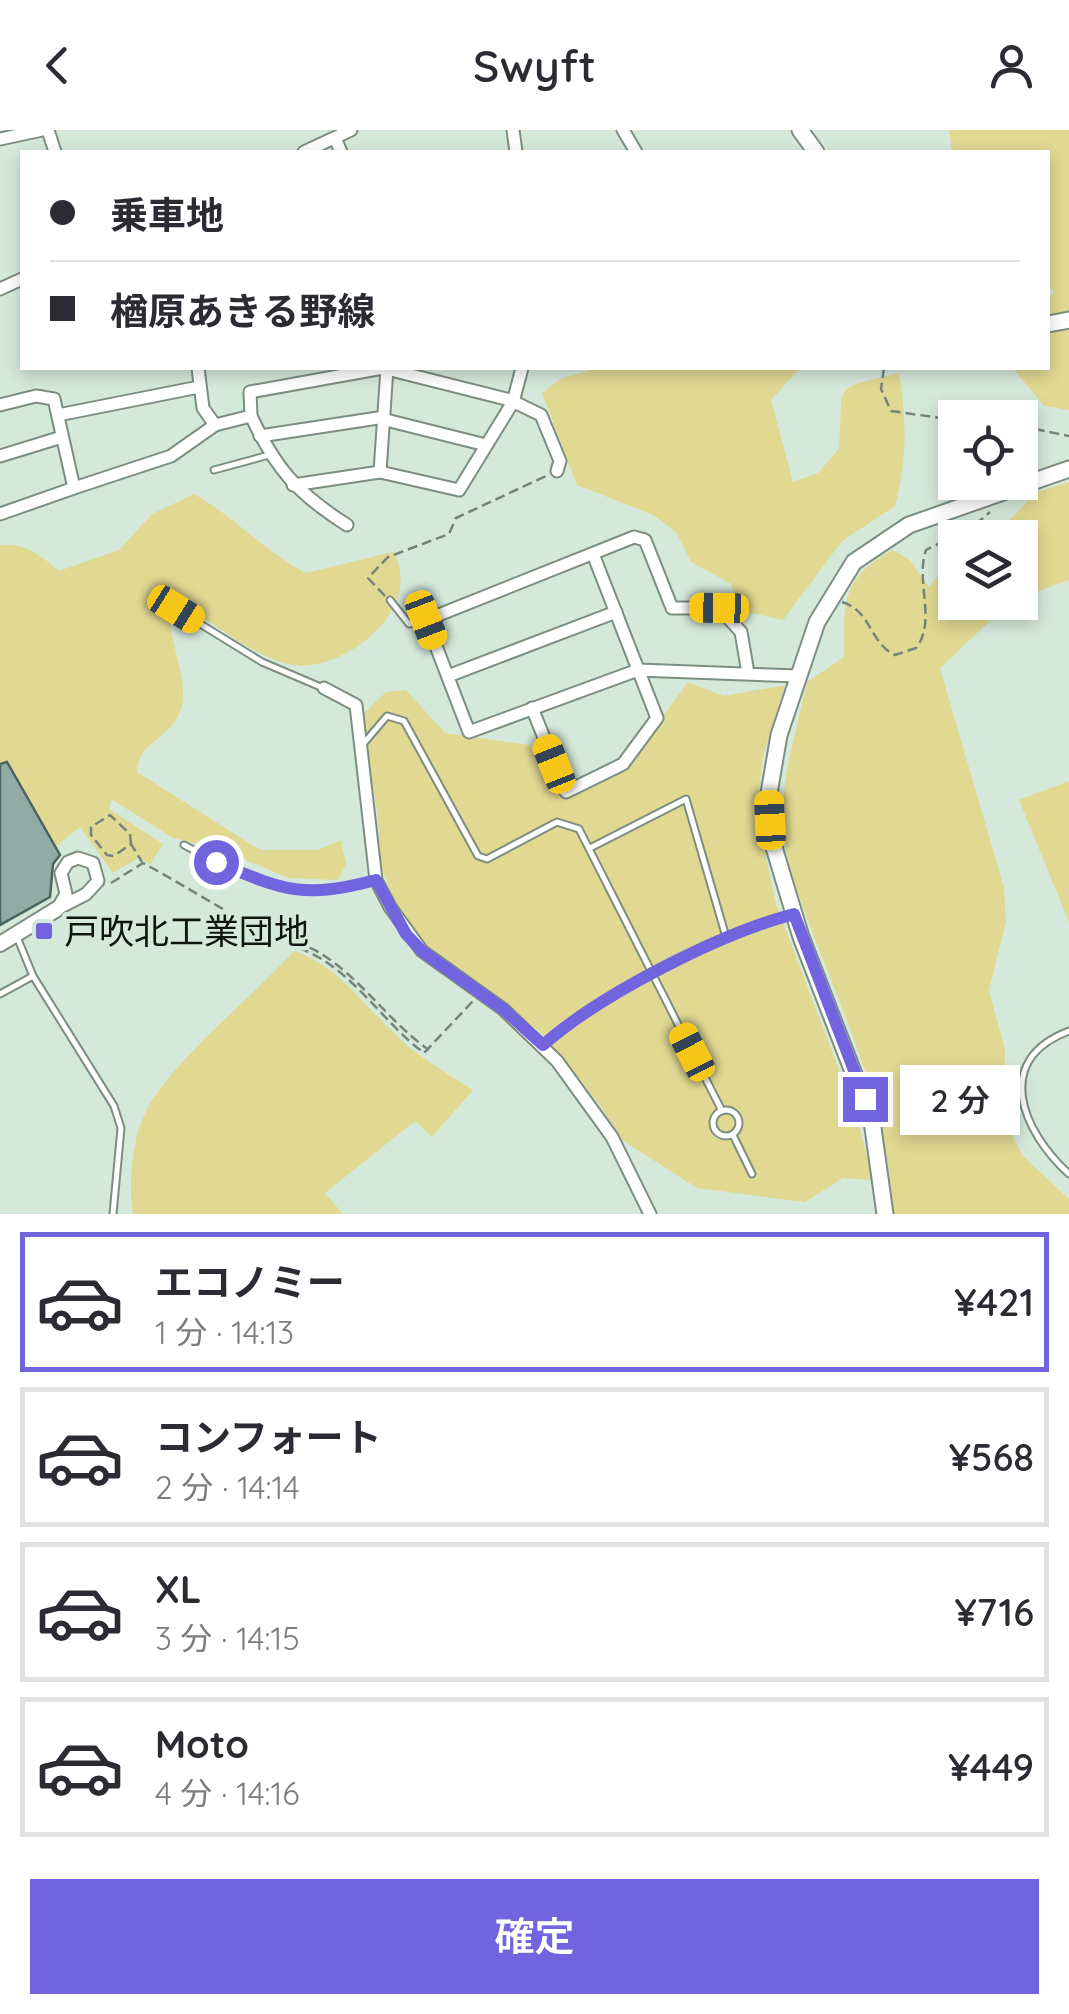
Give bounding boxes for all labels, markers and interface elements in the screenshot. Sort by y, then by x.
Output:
text: Swyft [473,37,596,93]
icon: back [30,38,85,93]
icon: person [984,38,1039,93]
text: 乗車地 [110,191,224,239]
text: 楢原あきる野線 [110,287,375,335]
map controls [938,400,1038,620]
button: locate [938,400,1038,500]
button: layers [938,520,1038,620]
car [143,580,209,638]
car [401,587,451,653]
car [689,592,749,624]
car [529,731,579,797]
car [753,789,787,851]
route start [194,840,239,885]
place label: 戸吹北工業団地 [64,909,309,953]
marker: 戸吹北工業団地 [33,920,55,942]
car [665,1018,719,1086]
callout: 2 分 [900,1064,1020,1134]
route end [843,1077,888,1122]
text: 2 分 [931,1080,989,1120]
icon: car [35,1257,125,1347]
text: エコノミー [155,1258,345,1306]
text: ¥421 [954,1278,1034,1326]
text: 1 分 · 14:13 [155,1312,294,1352]
icon: car [35,1412,125,1502]
text: コンフォート [155,1413,382,1461]
text: ¥568 [949,1433,1034,1481]
text: 2 分 · 14:14 [155,1467,300,1507]
text: XL [155,1565,201,1613]
icon: car [35,1567,125,1657]
text: ¥716 [954,1588,1034,1636]
text: 3 分 · 14:15 [155,1618,300,1658]
text: Moto [155,1720,249,1768]
icon: car [35,1722,125,1812]
text: ¥449 [948,1743,1034,1791]
text: 4 分 · 14:16 [155,1773,300,1813]
button: 確定 [30,1879,1039,1994]

